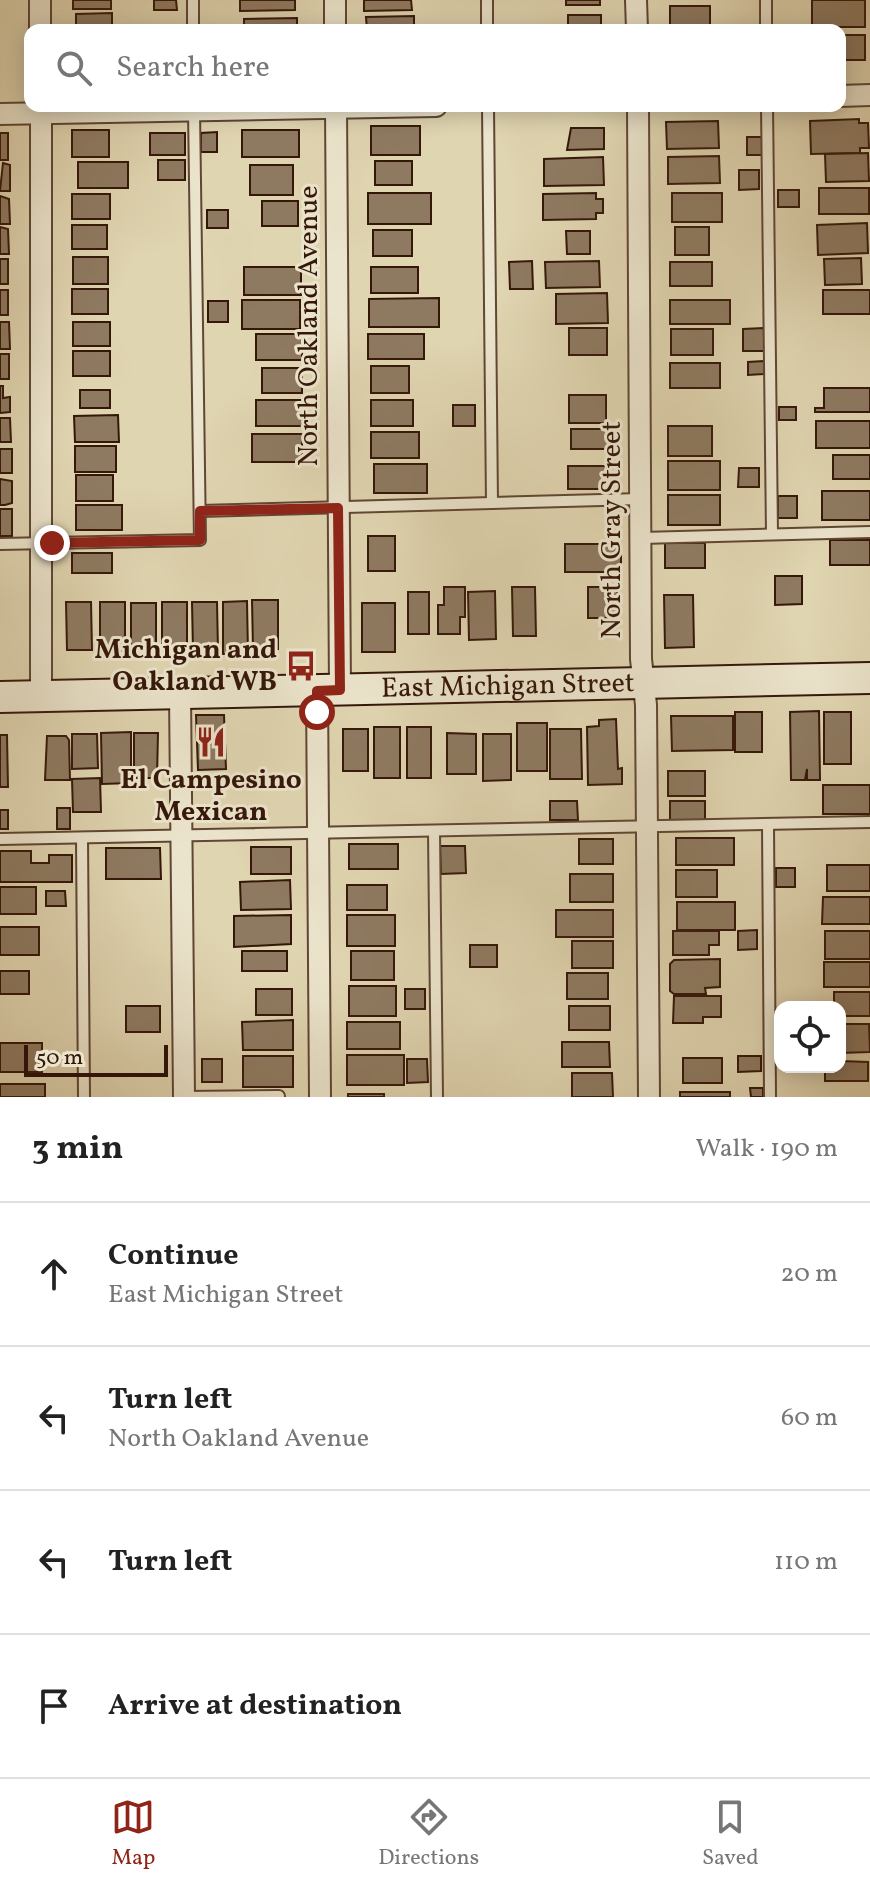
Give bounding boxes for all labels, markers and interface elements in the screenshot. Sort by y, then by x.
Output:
search box [24,24,846,112]
icon: search [52,46,96,90]
text: Search here [116,47,270,89]
street label: North Oakland Avenue [290,185,329,467]
street label: North Gray Street [593,421,632,639]
route end [34,525,70,561]
place label: Michigan and Oakland WB [95,631,277,702]
bus stop icon: Michigan and Oakland WB [284,649,318,683]
street label: East Michigan Street [381,664,635,708]
route start [299,694,335,730]
restaurant icon: El Campesino Mexican [194,725,228,759]
place label: El Campesino Mexican [120,761,302,832]
map controls [774,1001,846,1073]
button: locate [774,1001,846,1073]
scale bar [24,1041,168,1077]
text: 50 m [36,1043,83,1074]
text: 3 min [32,1126,123,1173]
text: Walk · 190 m [695,1131,838,1167]
text: Continue [108,1235,239,1277]
icon: ahead [32,1252,76,1296]
text: 20 m [780,1256,838,1292]
text: East Michigan Street [108,1277,343,1313]
text: Turn left [108,1379,232,1421]
icon: left [32,1396,76,1440]
text: 60 m [781,1400,838,1436]
text: North Oakland Avenue [108,1421,369,1457]
icon: left [32,1540,76,1584]
text: Turn left [108,1541,232,1583]
text: 110 m [774,1544,838,1580]
icon: arrive [32,1684,76,1728]
text: Arrive at destination [108,1685,402,1727]
tab: Map [111,1795,155,1874]
tab: Directions [378,1795,479,1874]
tab: Saved [702,1795,759,1874]

